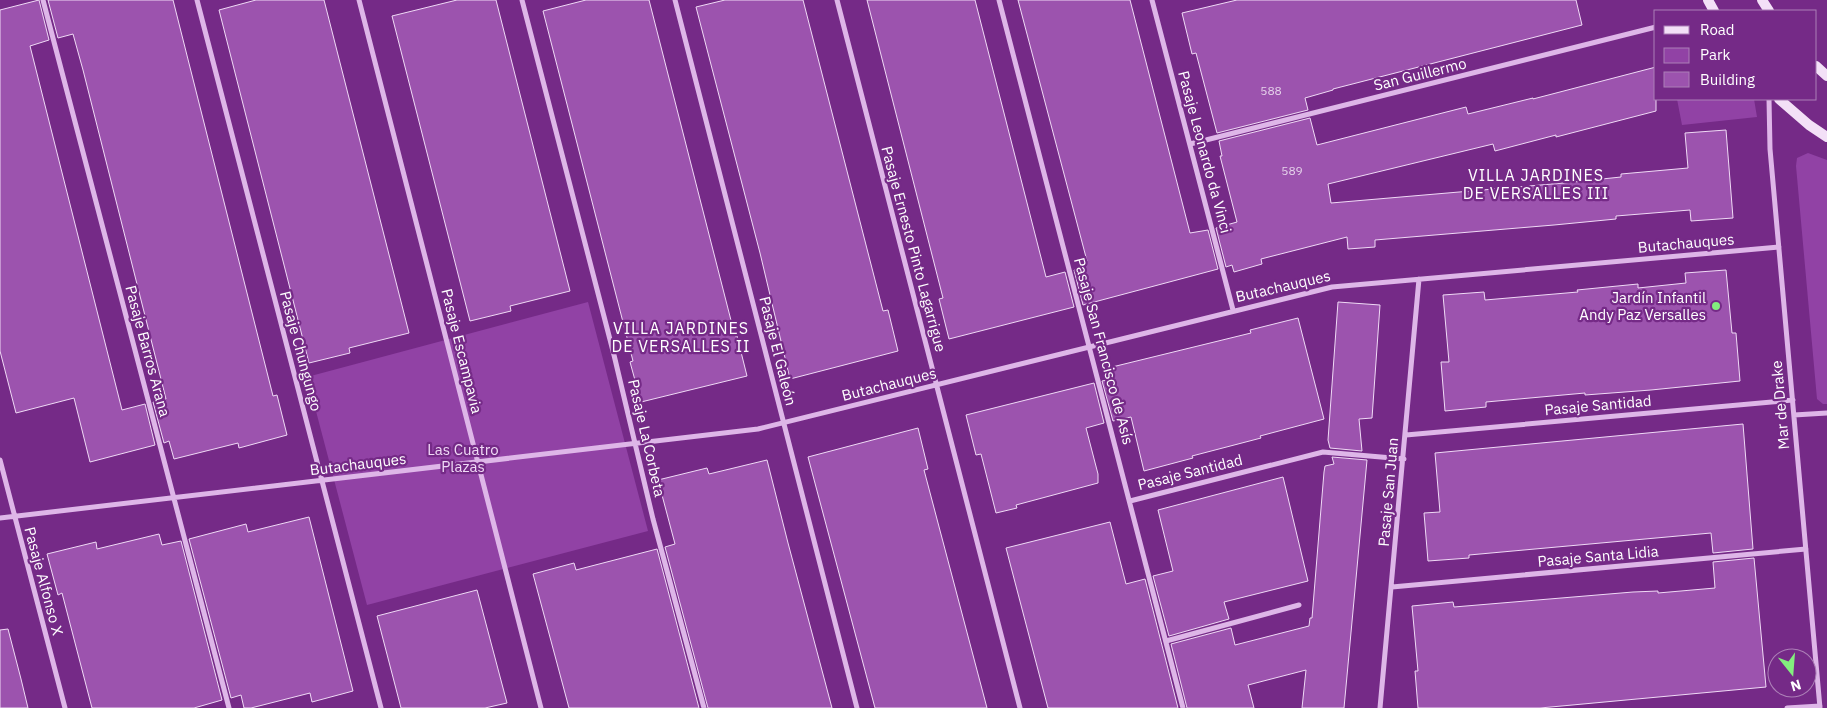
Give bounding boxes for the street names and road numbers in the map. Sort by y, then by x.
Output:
street label: San Guillermo [1372,53,1468,95]
street label: Pasaje Leonardo da Vinci [1174,69,1236,235]
street label: Pasaje Ernesto Pinto Lagarrigue [877,144,951,354]
street label: Butachauques [1637,229,1735,257]
street label: Pasaje San Francisco de Asís [1070,255,1138,447]
street label: Butachauques [1234,266,1332,306]
street label: Pasaje Barros Arana [121,283,175,419]
street label: Pasaje Escampavia [437,286,487,416]
street label: Pasaje Chungungo [276,289,326,413]
street label: Pasaje El Galeón [755,294,801,408]
street label: Mar de Drake [1767,360,1793,450]
street label: Butachauques [840,363,938,405]
street label: Pasaje La Corbeta [624,377,670,499]
street label: Pasaje Santidad [1544,391,1652,419]
street label: Pasaje San Juan [1374,437,1402,547]
street label: Butachauques [309,449,407,479]
street label: Pasaje Santidad [1136,450,1244,494]
street label: Pasaje Alfonso X [20,525,68,637]
street label: Pasaje Santa Lidia [1537,541,1659,571]

